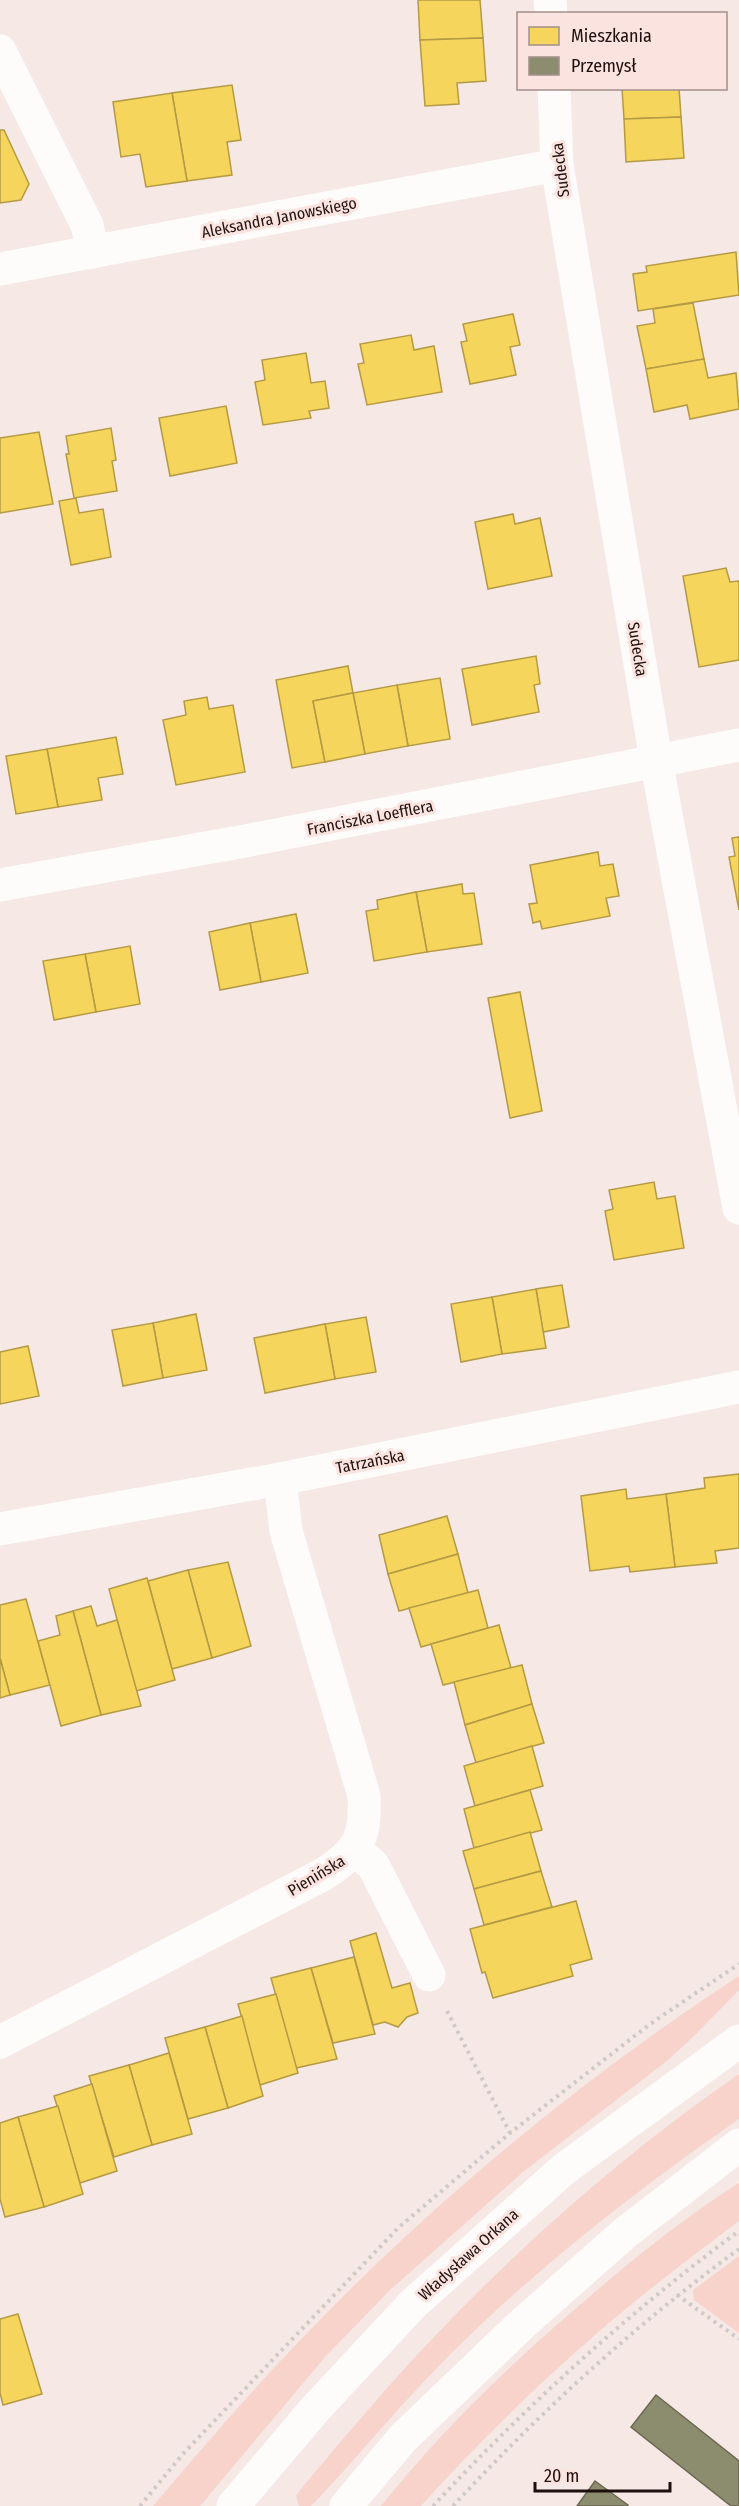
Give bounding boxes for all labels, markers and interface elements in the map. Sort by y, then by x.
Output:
legend [517,12,727,90]
text: Mieszkania [571,25,652,47]
text: Przemysł [571,55,637,77]
street label: Sudecka [548,141,573,198]
street label: Aleksandra Janowskiego [200,193,358,242]
street label: Sudecka [624,621,651,678]
street label: Franciszka Loefflera [305,796,435,839]
street label: Tatrzańska [334,1446,406,1477]
street label: Pienińska [284,1851,348,1900]
street label: Władysława Orkana [415,2204,522,2304]
scale bar [535,2455,670,2493]
text: 20 m [544,2465,579,2487]

